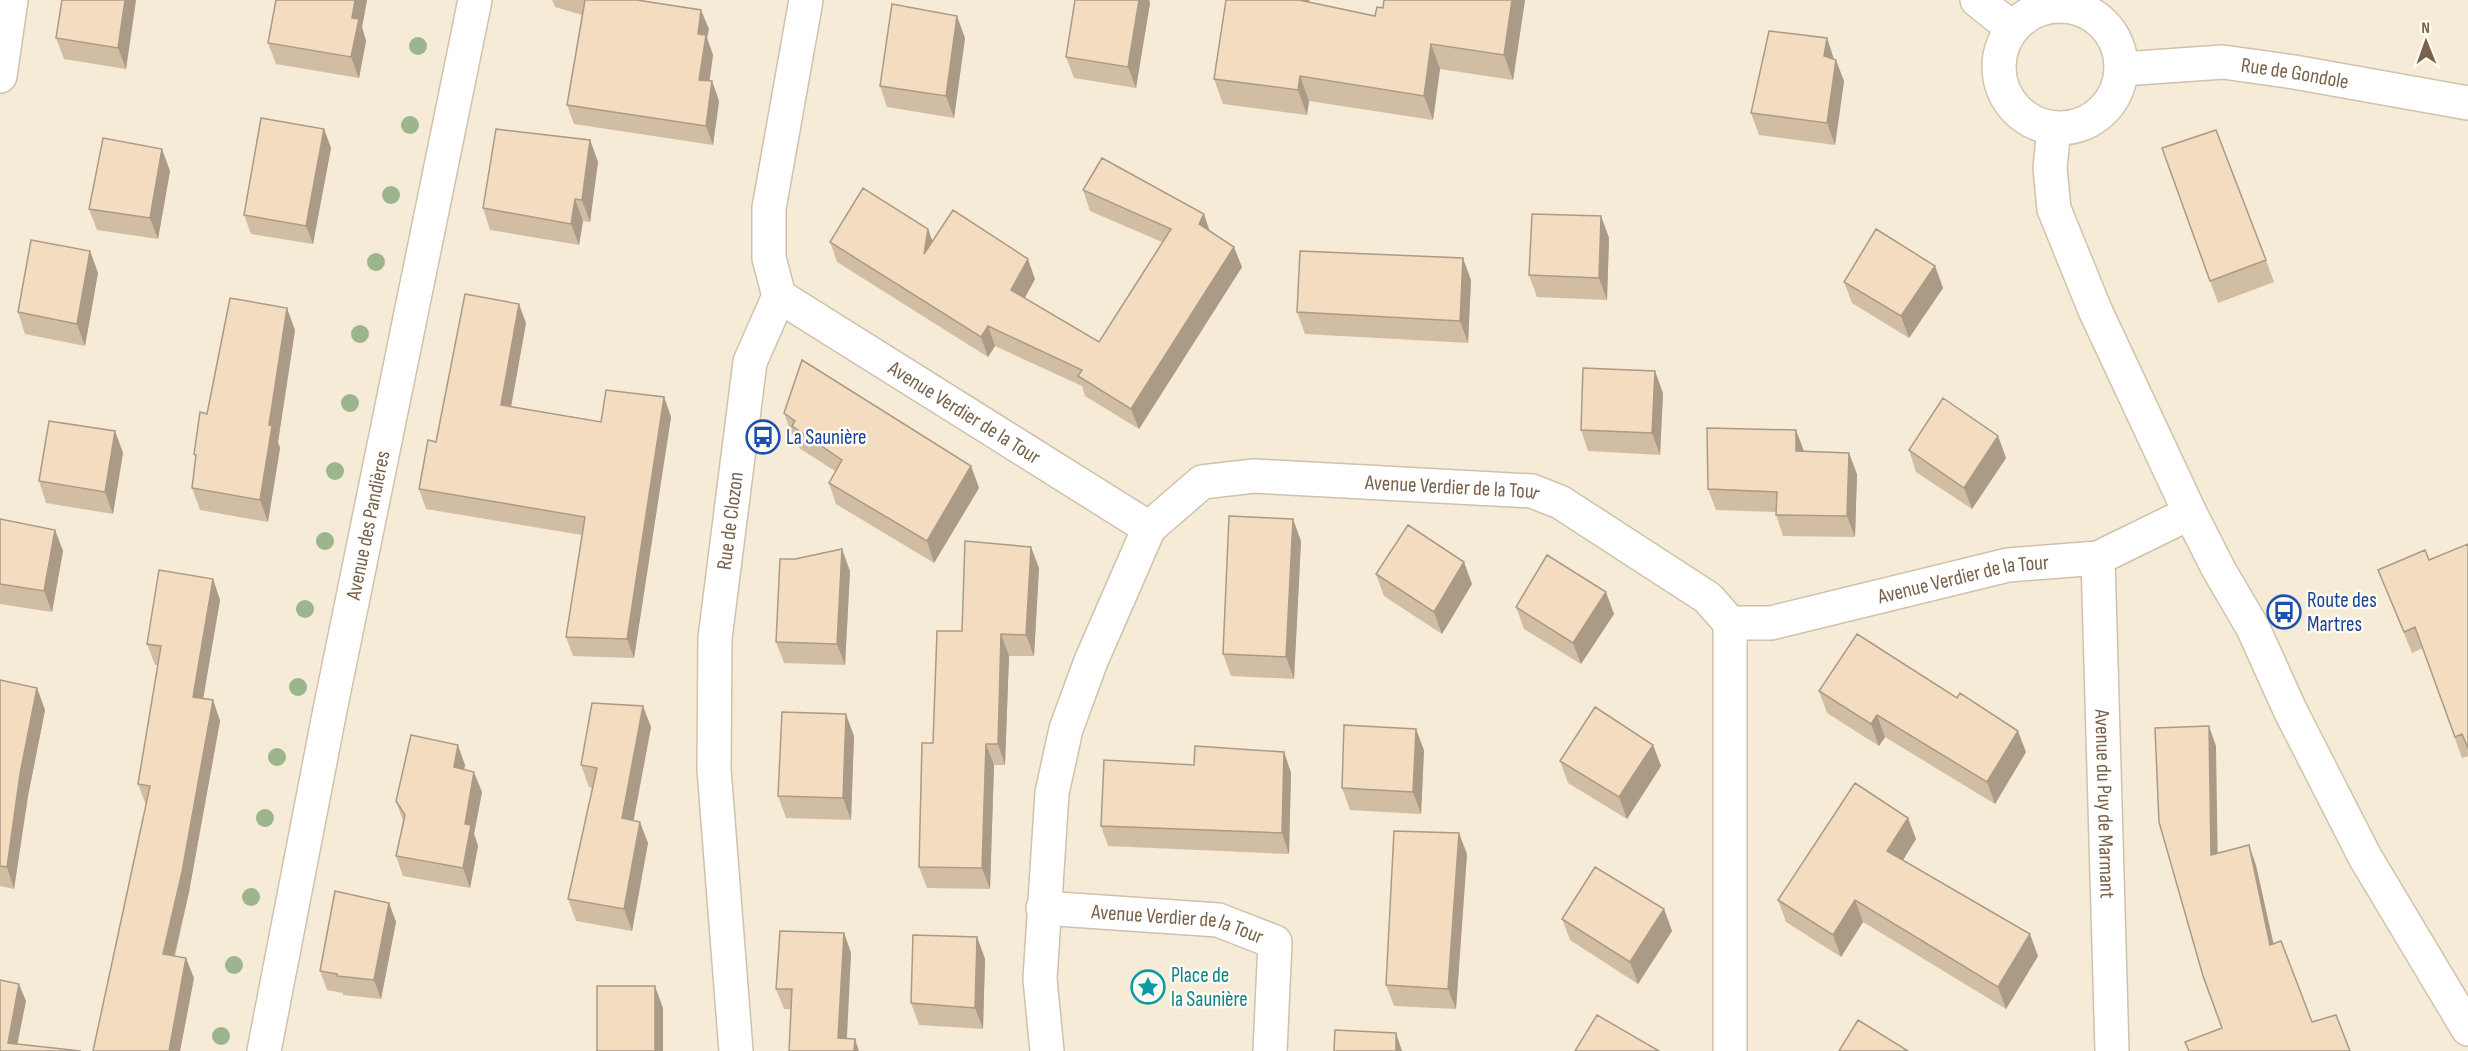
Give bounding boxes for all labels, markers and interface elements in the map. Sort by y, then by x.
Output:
north arrow [2396,12,2456,72]
text: N [2421,19,2430,38]
street label: Rue de Gondole [2239,52,2351,94]
street label: Avenue Verdier de la Tour [883,355,1045,469]
bus stop icon: La Saunière [745,419,781,455]
place label: La Saunière [786,425,867,450]
street label: Avenue des Pandières [340,448,395,603]
street label: Avenue Verdier de la Tour [1364,469,1544,505]
street label: Rue de Clozon [711,470,748,571]
street label: Avenue Verdier de la Tour [1874,549,2050,609]
place label: Route des Martres [2307,588,2377,637]
bus stop icon: Route des Martres [2266,594,2302,630]
street label: Avenue du Puy de Marmant [2090,708,2120,899]
street label: Avenue Verdier de la Tour [1090,899,1267,949]
place label: Place de la Saunière [1171,963,1248,1012]
place icon: Place de la Saunière [1130,969,1166,1005]

